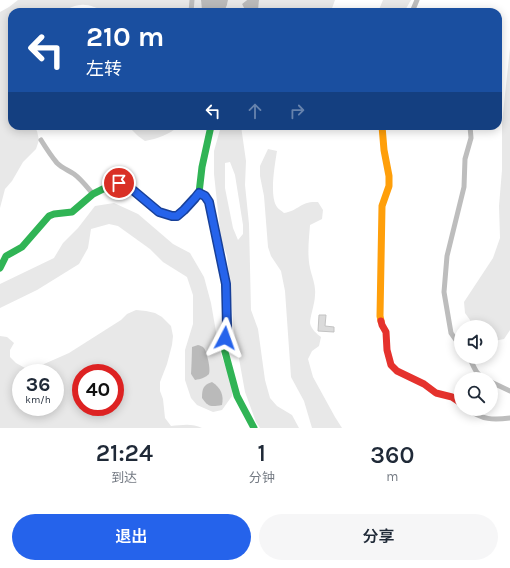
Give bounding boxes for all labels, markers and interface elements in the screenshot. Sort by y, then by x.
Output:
text: 210 m [86,20,164,53]
icon: left [20,24,72,76]
text: 左转 [86,58,122,80]
icon: left [202,100,224,122]
icon: ahead [244,100,266,122]
icon: right [286,100,308,122]
pin [102,166,136,200]
icon: arrive [108,172,130,194]
position arrow [204,317,246,359]
map controls [454,320,498,416]
button: sound [454,320,498,364]
speed limit sign: 40 [72,364,124,416]
button: search [454,372,498,416]
text: 36 [26,373,50,396]
text: km/h [25,394,51,406]
text: 21:24 [96,439,153,467]
text: 1 [257,439,266,467]
text: 360 [370,441,414,469]
text: m [386,469,398,484]
text: 到达 [111,470,137,485]
text: 分钟 [249,470,275,485]
button: 退出 [12,514,251,560]
button: 分享 [259,514,498,560]

